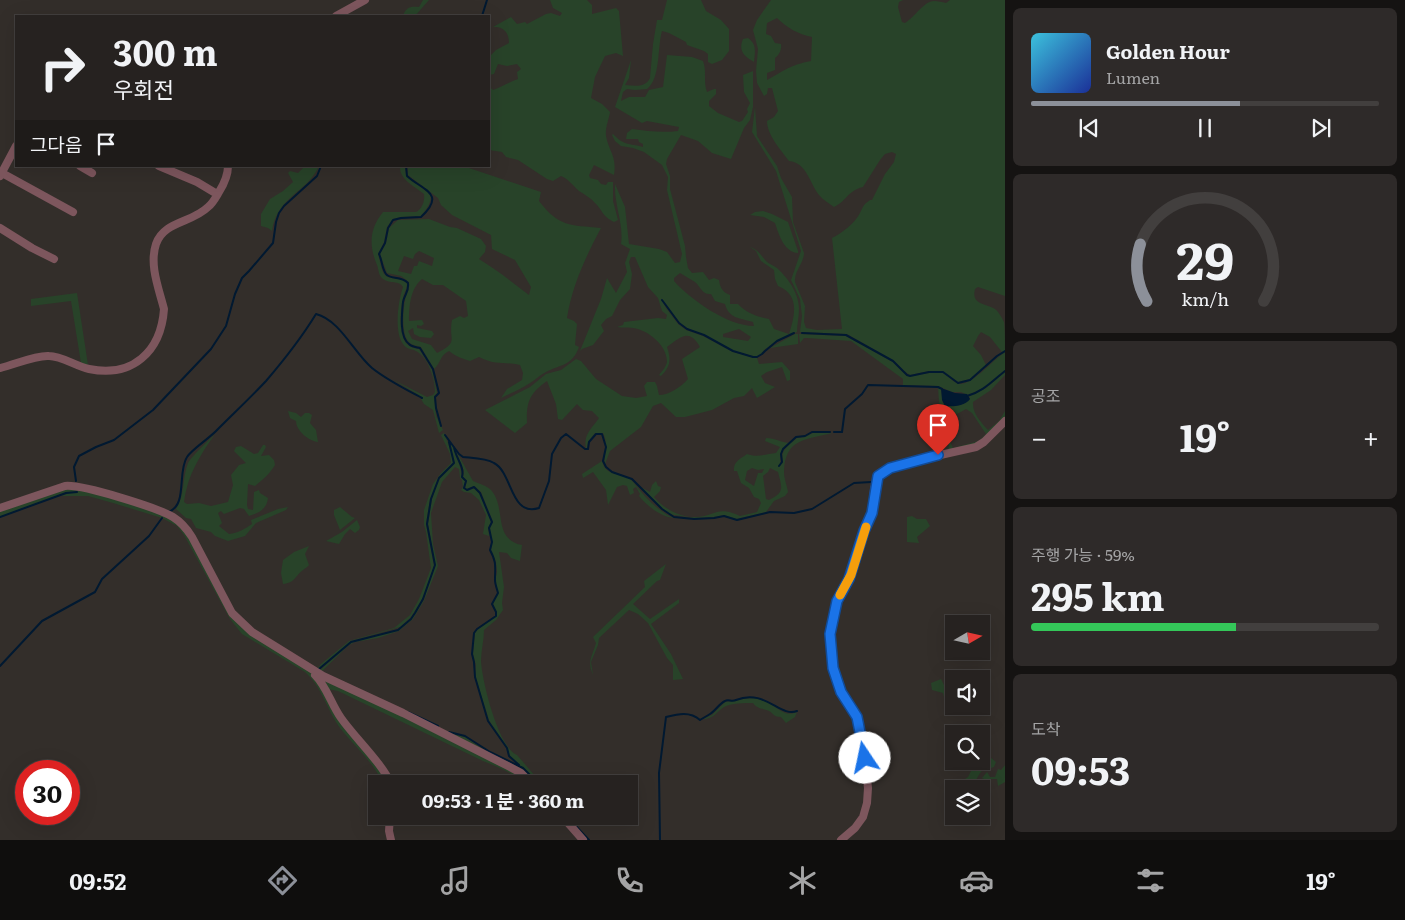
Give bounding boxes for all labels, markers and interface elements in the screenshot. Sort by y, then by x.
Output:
text: 300 m [113,25,218,77]
icon: right [30,35,95,100]
text: Golden Hour [1106,37,1230,65]
text: Lumen [1106,65,1160,89]
text: 우회전 [113,72,174,105]
icon: previous [1075,114,1103,142]
icon: pause [1191,114,1219,142]
icon: next [1307,114,1335,142]
text: 그다음 [30,130,82,158]
icon: arrive [92,130,120,158]
text: 29 [1176,219,1234,296]
text: km/h [1181,285,1229,312]
text: 공조 [1031,383,1060,407]
pin [917,404,959,455]
text: 19° [1180,407,1231,464]
icon: arrive [924,411,952,439]
text: − [1031,415,1047,457]
text: + [1363,415,1379,457]
text: 주행 가능 · 59% [1031,542,1135,566]
text: 295 km [1031,566,1165,623]
north arrow [945,615,990,660]
map controls [945,615,990,825]
button: sound [945,670,990,715]
text: 도착 [1031,716,1060,740]
button: search [945,725,990,770]
position arrow [838,731,890,783]
text: 09:53 [1031,740,1130,797]
speed limit sign: 30 [15,760,80,825]
button: layers [945,780,990,825]
text: 09:53 · 1 분 · 360 m [422,786,584,814]
icon: directions [265,863,300,898]
icon: music [438,863,473,898]
icon: phone [612,863,647,898]
icon: climate [785,863,820,898]
icon: car [959,863,994,898]
icon: filters [1133,863,1168,898]
text: 09:52 [69,864,126,897]
text: 19° [1306,864,1336,897]

